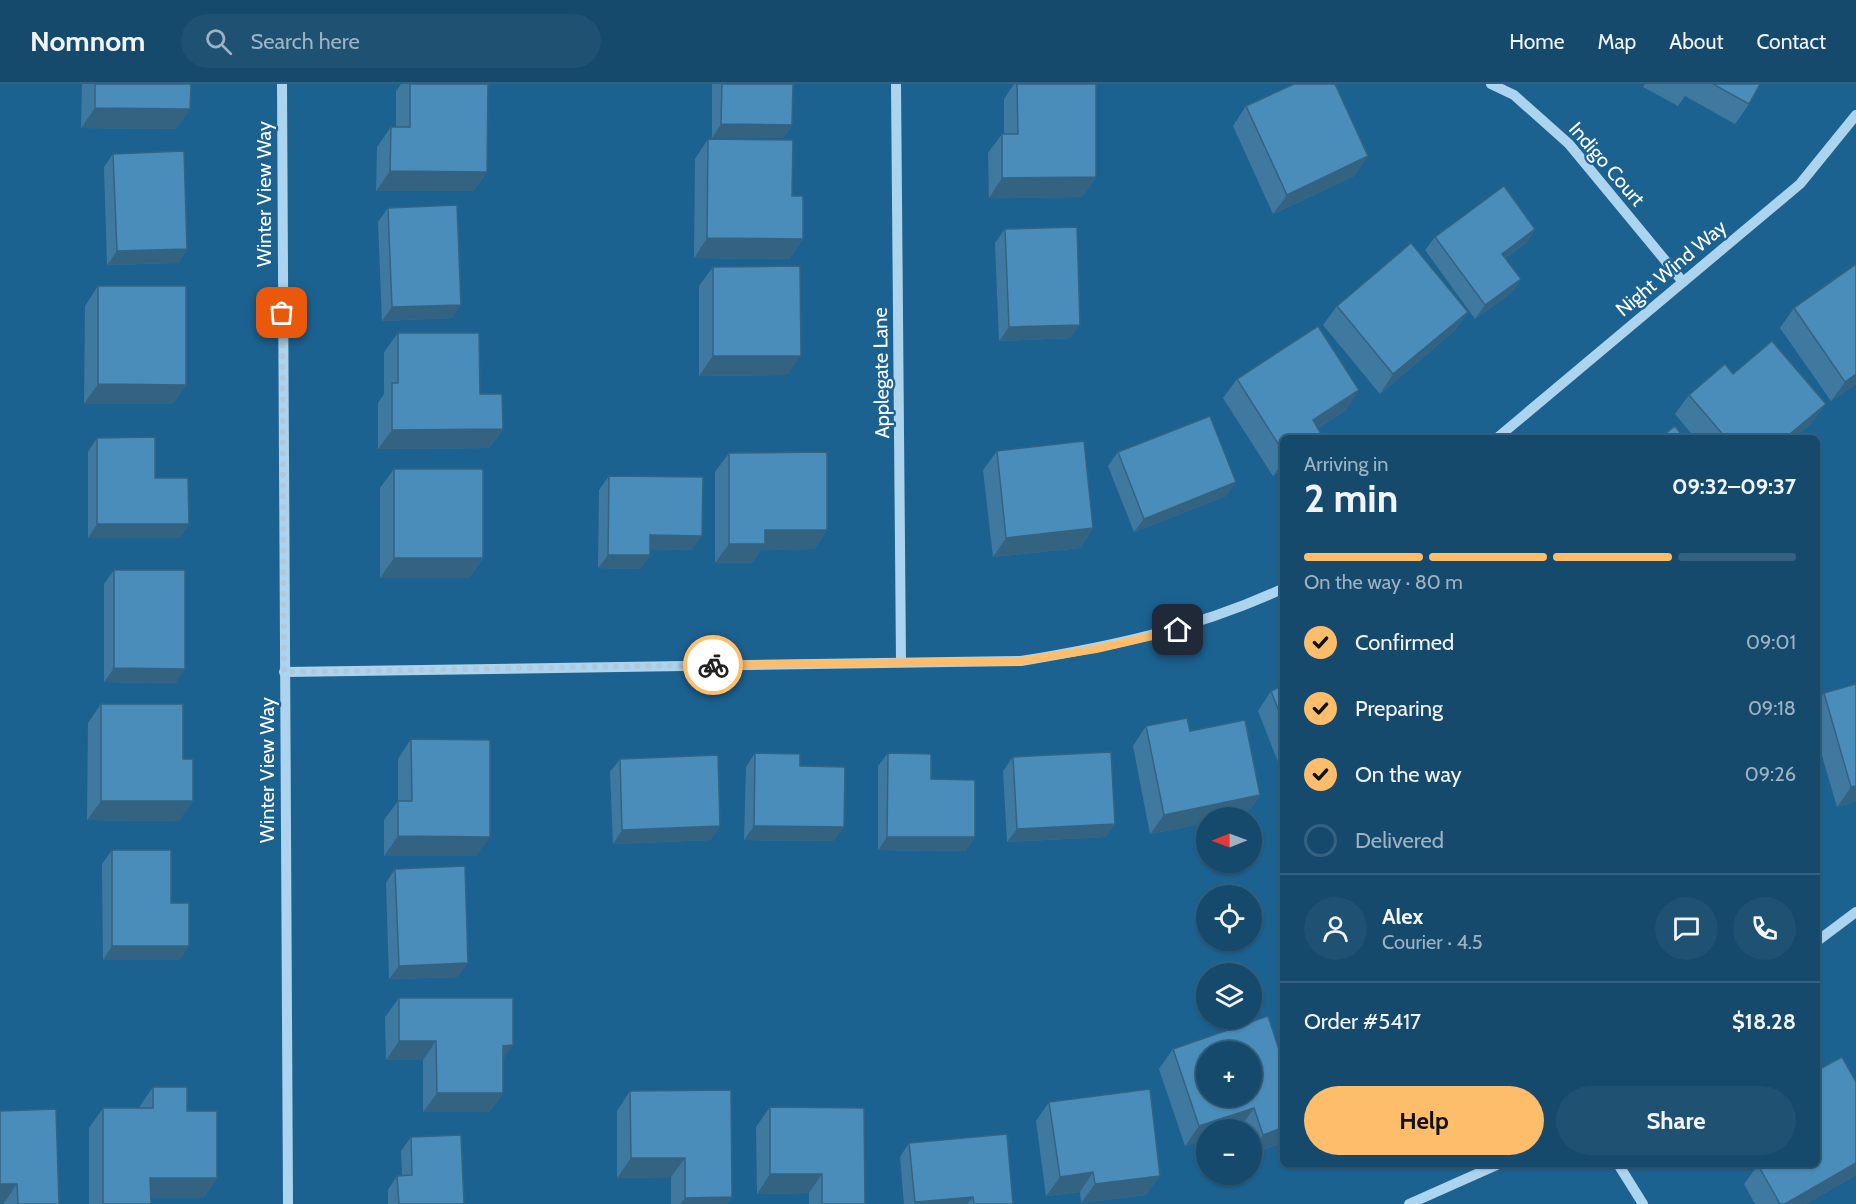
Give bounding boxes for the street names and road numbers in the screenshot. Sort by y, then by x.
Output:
street label: Indigo Court [1564,117,1650,211]
street label: Winter View Way [252,121,276,267]
street label: Night Wind Way [1611,215,1731,321]
street label: Applegate Lane [868,307,894,439]
street label: Winter View Way [255,697,279,843]

